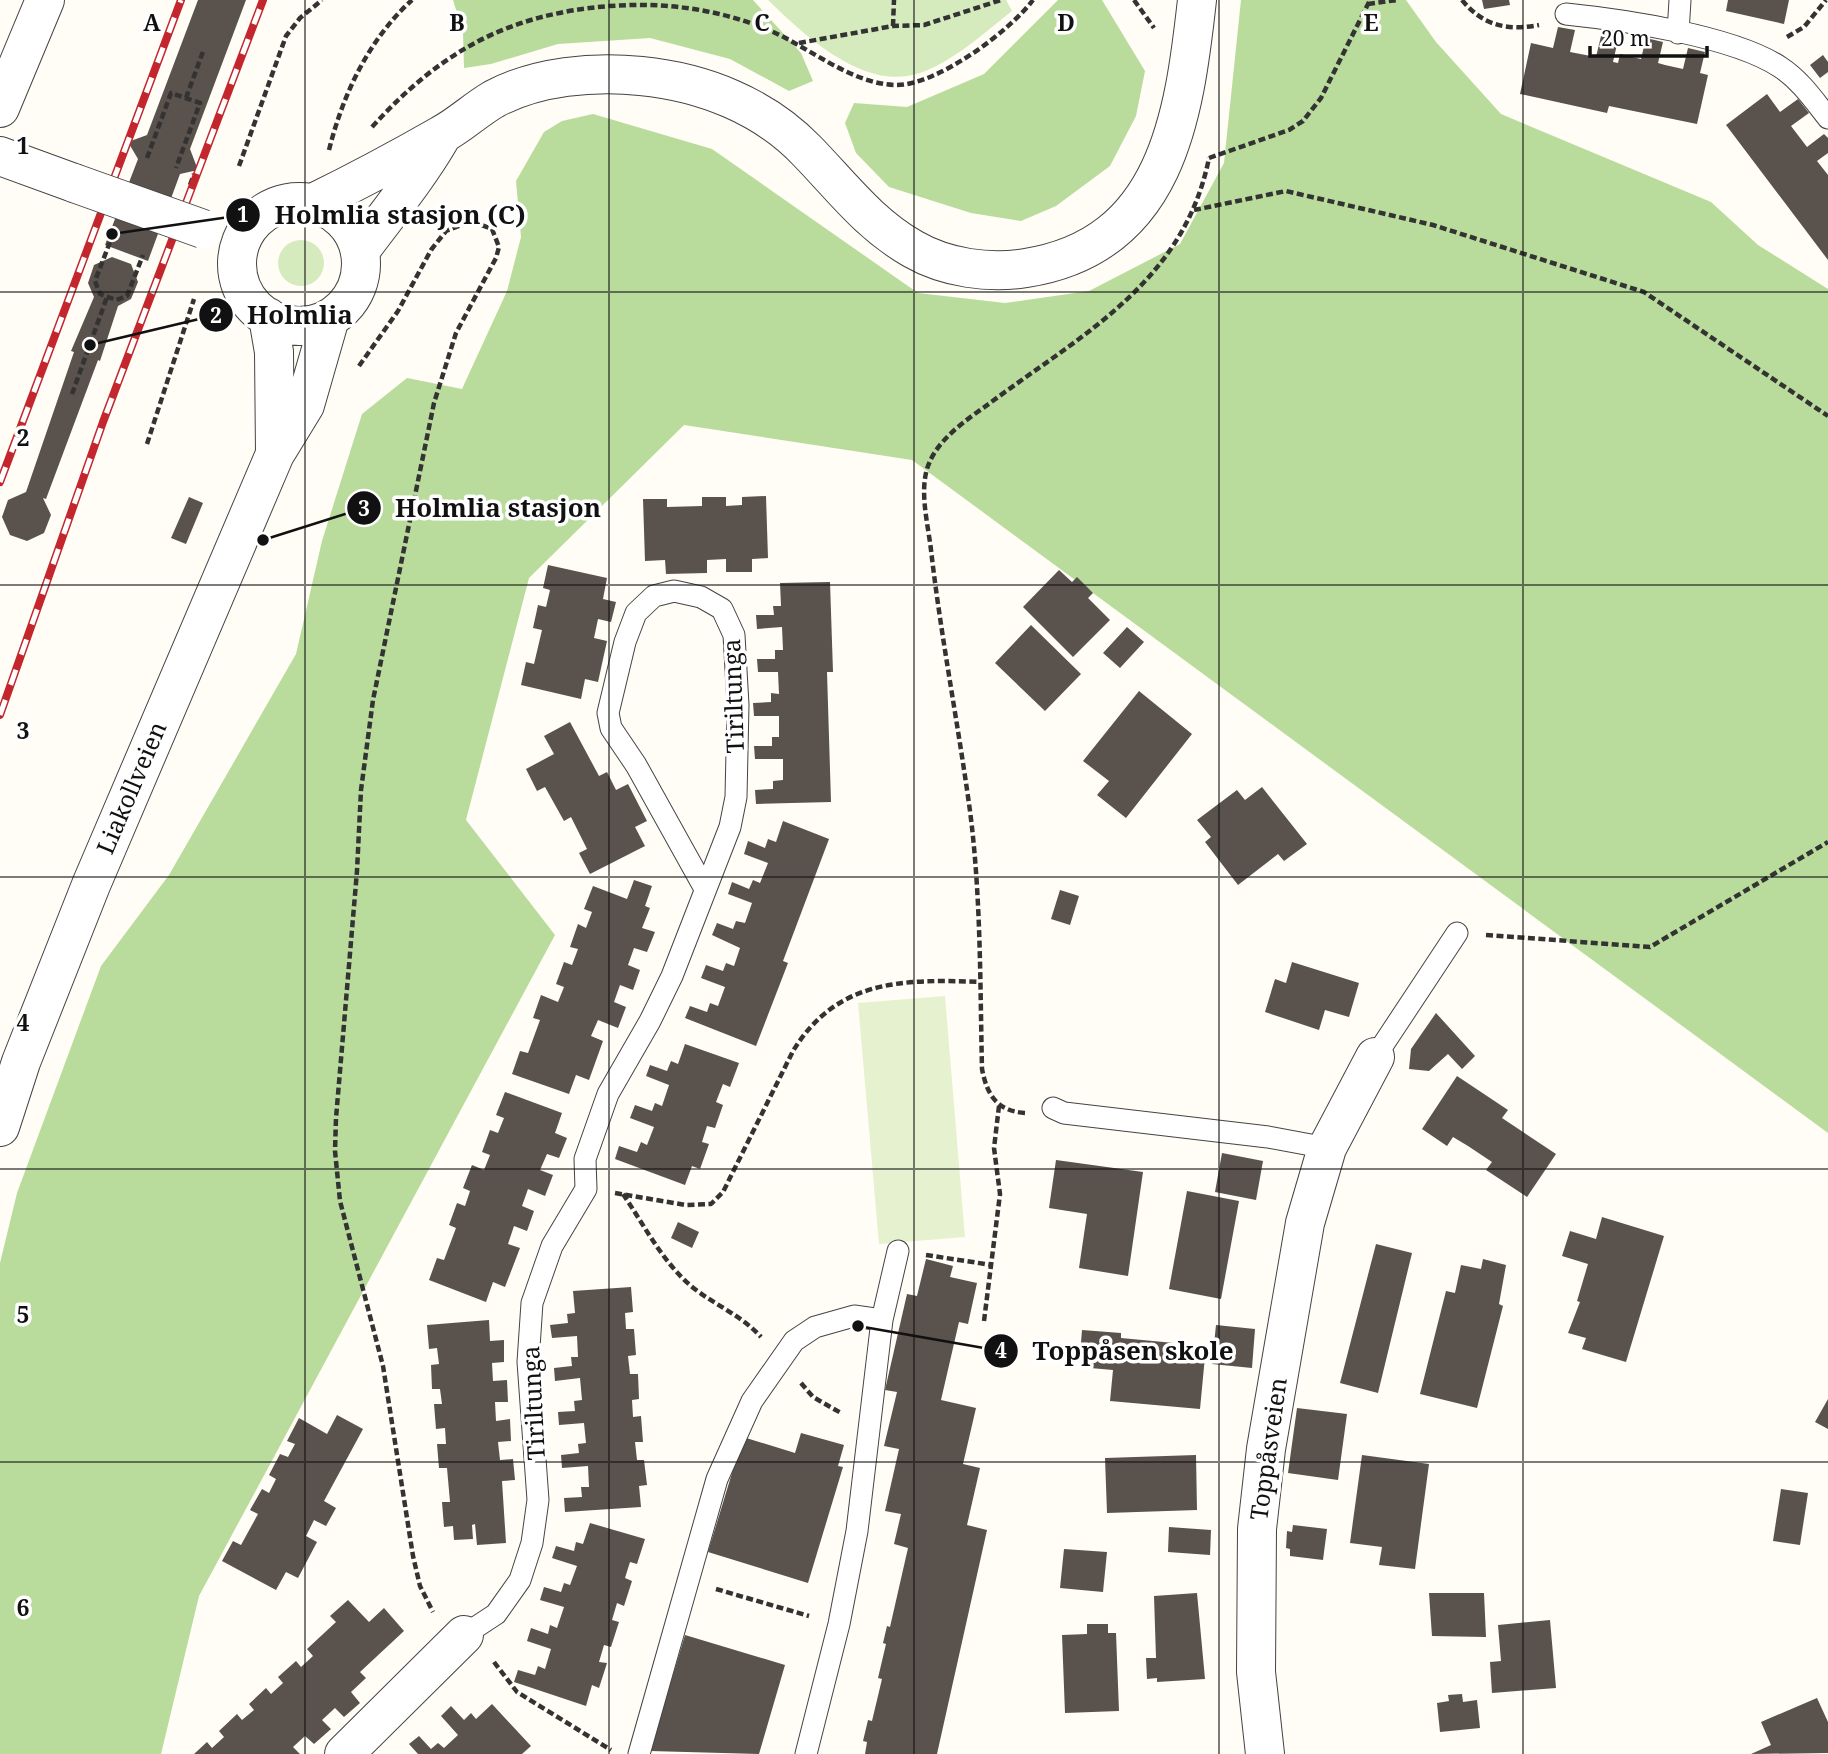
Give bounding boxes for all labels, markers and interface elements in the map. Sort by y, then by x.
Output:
text: A [143,6,161,38]
text: B [449,6,465,38]
text: C [754,6,770,38]
text: D [1057,6,1075,38]
text: E [1363,6,1379,38]
scale bar [1590,14,1707,58]
text: 20 m [1601,24,1650,52]
text: 1 [17,129,30,161]
callout: Holmlia stasjon (C) [226,192,540,239]
text: Holmlia stasjon (C) [274,196,526,232]
text: 1 [237,200,249,228]
callout: Holmlia [198,292,367,339]
text: Holmlia [247,296,353,332]
text: 2 [210,301,222,329]
text: 2 [17,421,30,453]
callout: Holmlia stasjon [346,485,615,532]
text: Holmlia stasjon [395,489,601,525]
text: 3 [358,494,370,522]
street label: Tiriltunga [714,638,751,754]
text: 3 [17,714,30,746]
street label: Liakollveien [88,716,173,859]
text: 4 [17,1006,30,1038]
text: 5 [17,1298,30,1330]
callout: Toppåsen skole [983,1327,1247,1374]
text: Toppåsen skole [1032,1332,1234,1368]
text: 4 [995,1336,1007,1364]
street label: Tiriltunga [513,1345,552,1461]
street label: Toppåsveien [1241,1375,1294,1522]
text: 6 [17,1591,30,1623]

